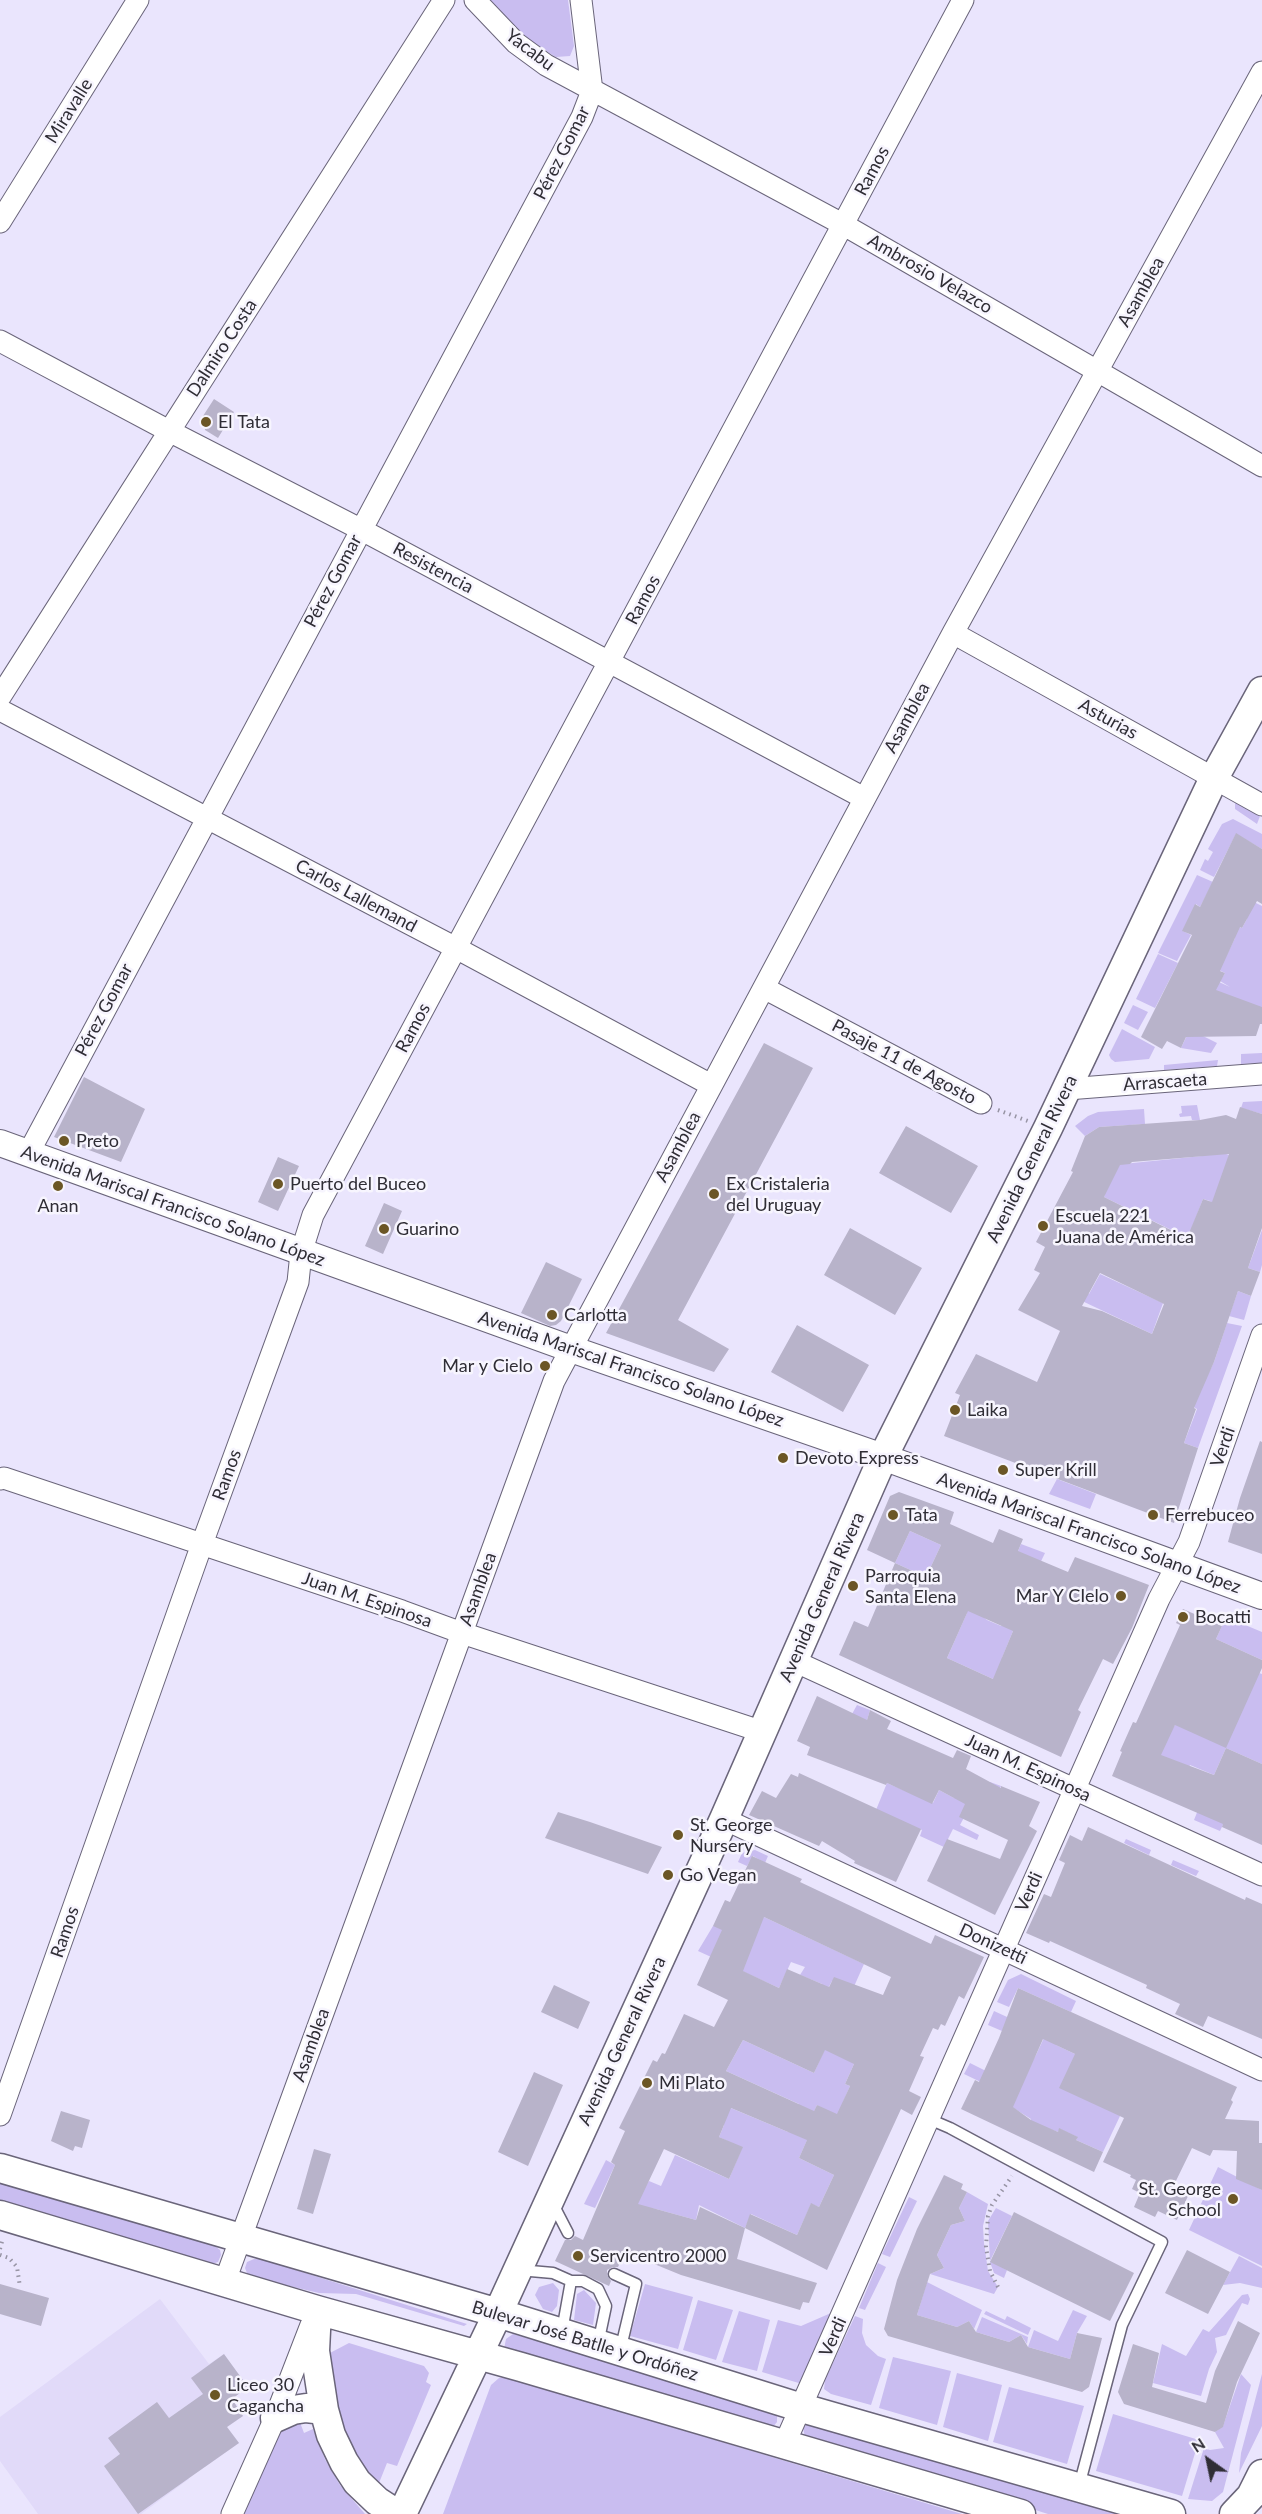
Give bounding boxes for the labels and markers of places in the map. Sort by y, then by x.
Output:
place label: El Tata [218,411,270,433]
marker: El Tata [199,415,213,429]
place label: Preto [76,1130,119,1152]
marker: Preto [57,1134,71,1148]
place label: Puerto del Buceo [290,1173,426,1195]
place label: Ex Cristaleria del Uruguay [726,1173,830,1216]
marker: Puerto del Buceo [271,1177,285,1191]
marker: Anan [51,1179,65,1193]
marker: Ex Cristaleria del Uruguay [707,1187,721,1201]
place label: Anan [37,1195,79,1217]
place label: Escuela 221 Juana de América [1055,1205,1194,1248]
place label: Guarino [396,1218,459,1240]
marker: Escuela 221 Juana de América [1036,1219,1050,1233]
marker: Guarino [377,1222,391,1236]
place label: Carlotta [564,1304,627,1326]
marker: Carlotta [545,1308,559,1322]
place label: Mar y Cielo [442,1355,533,1377]
marker: Mar y Cielo [538,1359,552,1373]
place label: Laika [967,1399,1008,1421]
marker: Laika [948,1403,962,1417]
place label: Devoto Express [795,1447,919,1469]
marker: Devoto Express [776,1451,790,1465]
place label: Super Krill [1015,1459,1097,1481]
marker: Super Krill [996,1463,1010,1477]
place label: Tata [905,1504,938,1526]
place label: Ferrebuceo [1165,1504,1254,1526]
marker: Tata [886,1508,900,1522]
marker: Ferrebuceo [1146,1508,1160,1522]
place label: Parroquia Santa Elena [865,1565,957,1608]
marker: Parroquia Santa Elena [846,1579,860,1593]
place label: Mar Y CIelo [1016,1585,1109,1607]
marker: Mar Y CIelo [1114,1589,1128,1603]
place label: Bocatti [1195,1606,1251,1628]
marker: Bocatti [1176,1610,1190,1624]
place label: St. George Nursery [690,1814,772,1856]
marker: St. George Nursery [671,1828,685,1842]
place label: Go Vegan [680,1864,757,1886]
marker: Go Vegan [661,1868,675,1882]
place label: Mi Plato [659,2072,725,2094]
marker: Mi Plato [640,2076,654,2090]
place label: St. George School [1139,2178,1221,2220]
marker: St. George School [1226,2192,1240,2206]
place label: Servicentro 2000 [590,2245,726,2267]
marker: Servicentro 2000 [571,2249,585,2263]
place label: Liceo 30 Cagancha [227,2374,304,2416]
marker: Liceo 30 Cagancha [208,2388,222,2402]

